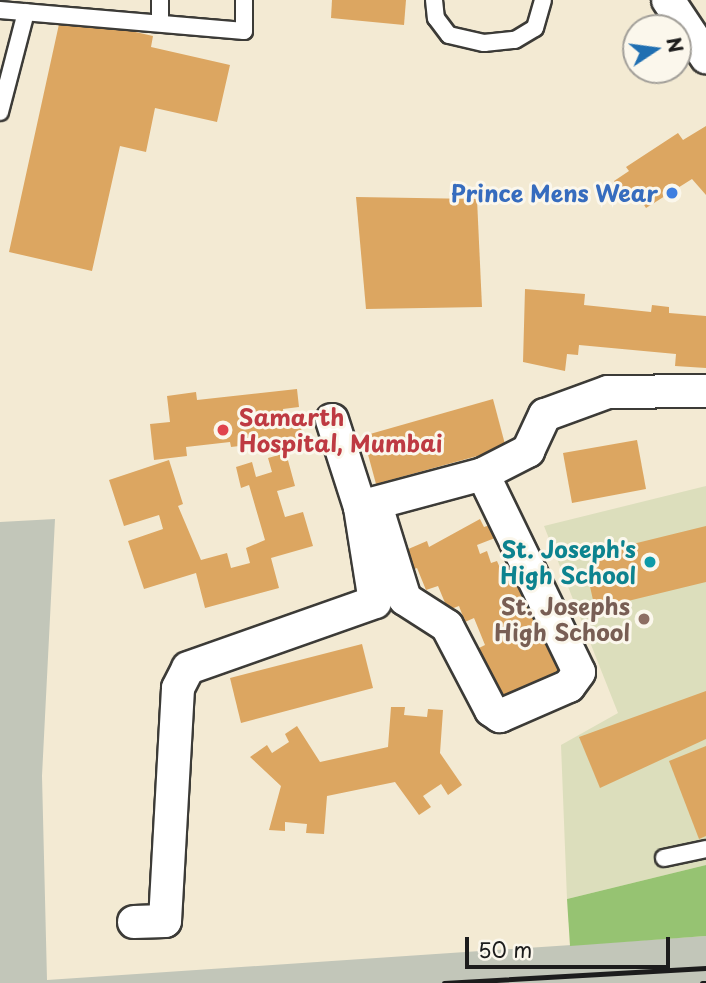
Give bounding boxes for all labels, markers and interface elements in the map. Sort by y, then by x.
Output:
north arrow [622,14,692,84]
text: N [660,34,691,55]
place label: Prince Mens Wear [448,179,658,207]
marker: Prince Mens Wear [664,185,680,201]
place label: Samarth Hospital, Mumbai [239,403,443,457]
marker: Samarth Hospital, Mumbai [213,420,233,440]
place label: St. Joseph's High School [499,535,636,589]
marker: St. Joseph's High School [642,554,658,570]
place label: St. Josephs High School [493,592,630,646]
marker: St. Josephs High School [636,611,652,627]
scale bar [468,923,673,967]
text: 50 m [478,933,532,965]

